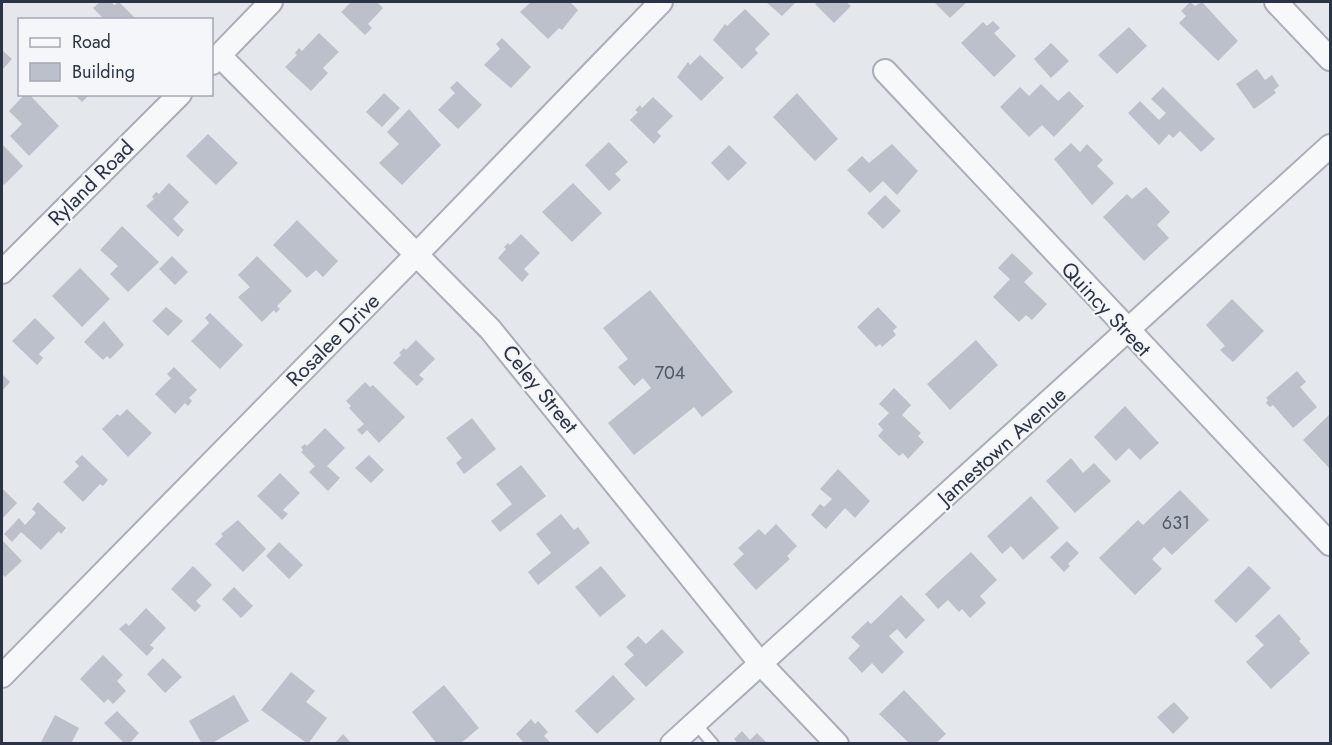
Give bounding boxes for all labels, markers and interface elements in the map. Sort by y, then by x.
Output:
legend [18,18,213,96]
text: Road [72,29,111,55]
text: Building [72,59,135,85]
street label: Ryland Road [41,133,141,233]
street label: Quincy Street [1054,255,1158,363]
street label: Rosalee Drive [280,286,387,393]
street label: Celey Street [495,338,585,440]
house number: 704 [655,360,685,386]
street label: Jamestown Avenue [929,380,1073,514]
house number: 631 [1162,510,1190,536]

